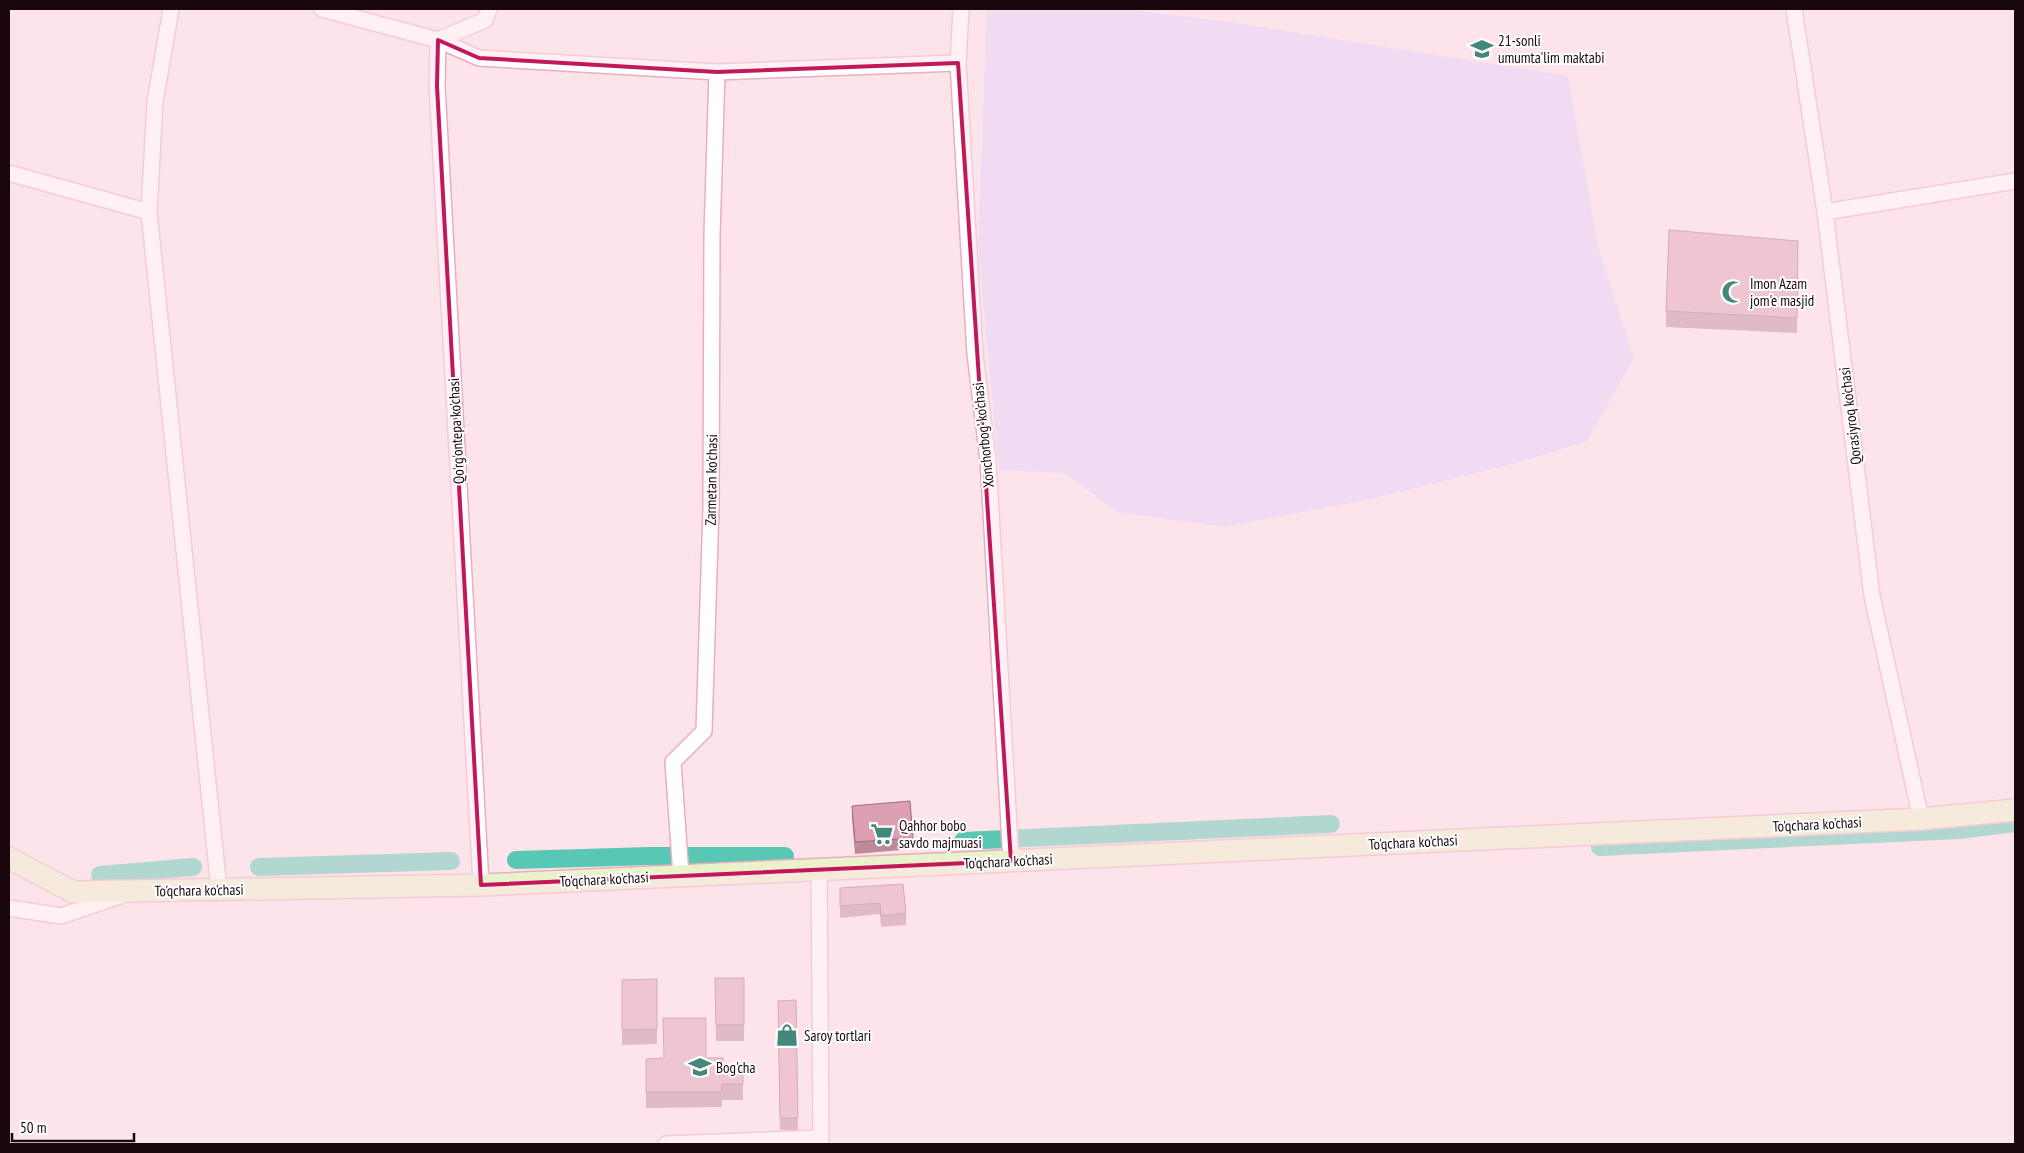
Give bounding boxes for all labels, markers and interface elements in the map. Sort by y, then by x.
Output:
place label: 21-sonli umumta'lim maktabi [1498,31,1604,67]
school or university icon: 21-sonli umumta'lim maktabi [1469,36,1495,62]
place label: Imon Azam jom'e masjid [1750,274,1814,310]
mosque icon: Imon Azam jom'e masjid [1720,279,1746,305]
street label: Qorasiyroq ko'chasi [1835,366,1865,466]
street label: Qo'rg'ontepa ko'chasi [444,377,468,485]
street label: Xonchorbog' ko'chasi [968,381,998,489]
street label: Zarmetan ko'chasi [701,434,721,526]
street label: To'qchara ko'chasi [1772,812,1862,836]
place label: Qahhor bobo savdo majmuasi [899,816,982,852]
supermarket icon: Qahhor bobo savdo majmuasi [869,821,895,847]
street label: To'qchara ko'chasi [1368,830,1458,854]
street label: To'qchara ko'chasi [963,849,1053,873]
street label: To'qchara ko'chasi [559,867,649,891]
street label: To'qchara ko'chasi [154,880,244,900]
shop icon: Saroy tortlari [774,1022,800,1048]
place label: Saroy tortlari [804,1026,871,1045]
school or university icon: Bog'cha [687,1054,713,1080]
place label: Bog'cha [716,1058,755,1077]
scale bar [12,1110,135,1142]
text: 50 m [20,1118,46,1137]

